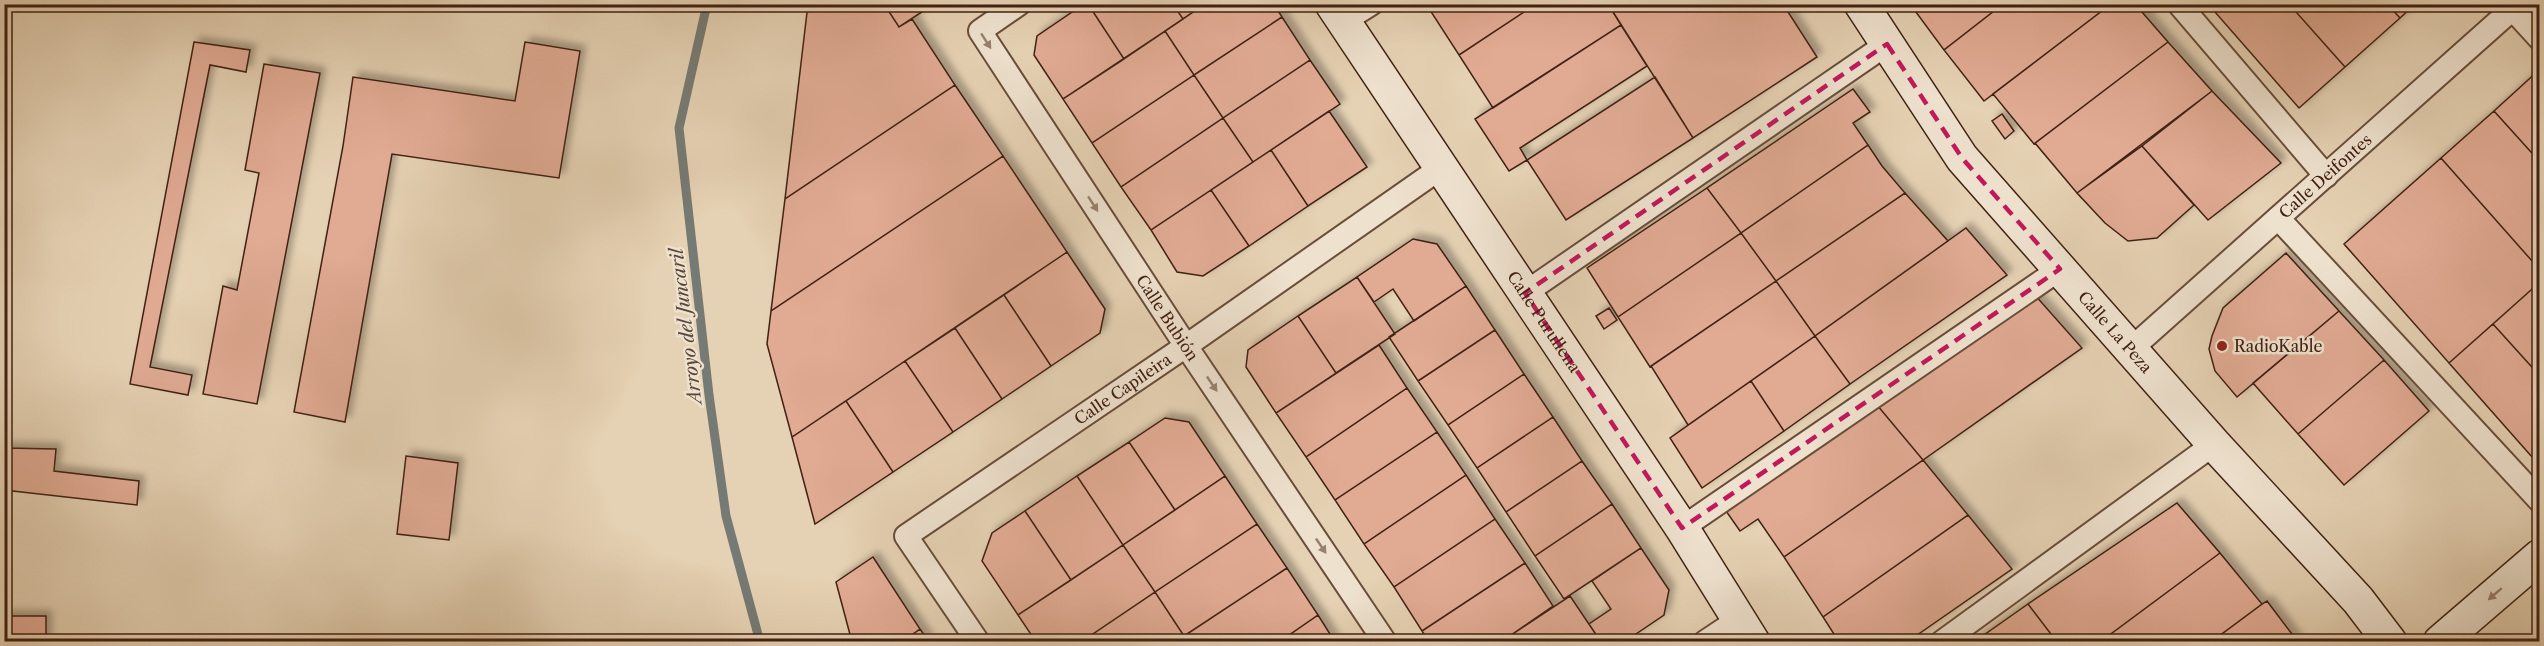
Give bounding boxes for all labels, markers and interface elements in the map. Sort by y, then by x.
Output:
one-way arrow [980,33,991,49]
street label: Calle Deifontes [2275,129,2376,222]
one-way arrow [1087,196,1098,212]
water label: Arroyo del Juncaril [665,245,707,408]
street label: Calle Purullena [1503,267,1585,377]
street label: Calle Bubión [1132,271,1203,365]
street label: Calle La Peza [2074,287,2157,377]
place label: RadioKable [2234,336,2322,356]
marker: RadioKable [2215,339,2229,353]
street label: Calle Capileira [1070,349,1175,429]
one-way arrow [1206,376,1218,392]
one-way arrow [1315,538,1326,554]
one-way arrow [2488,587,2503,600]

